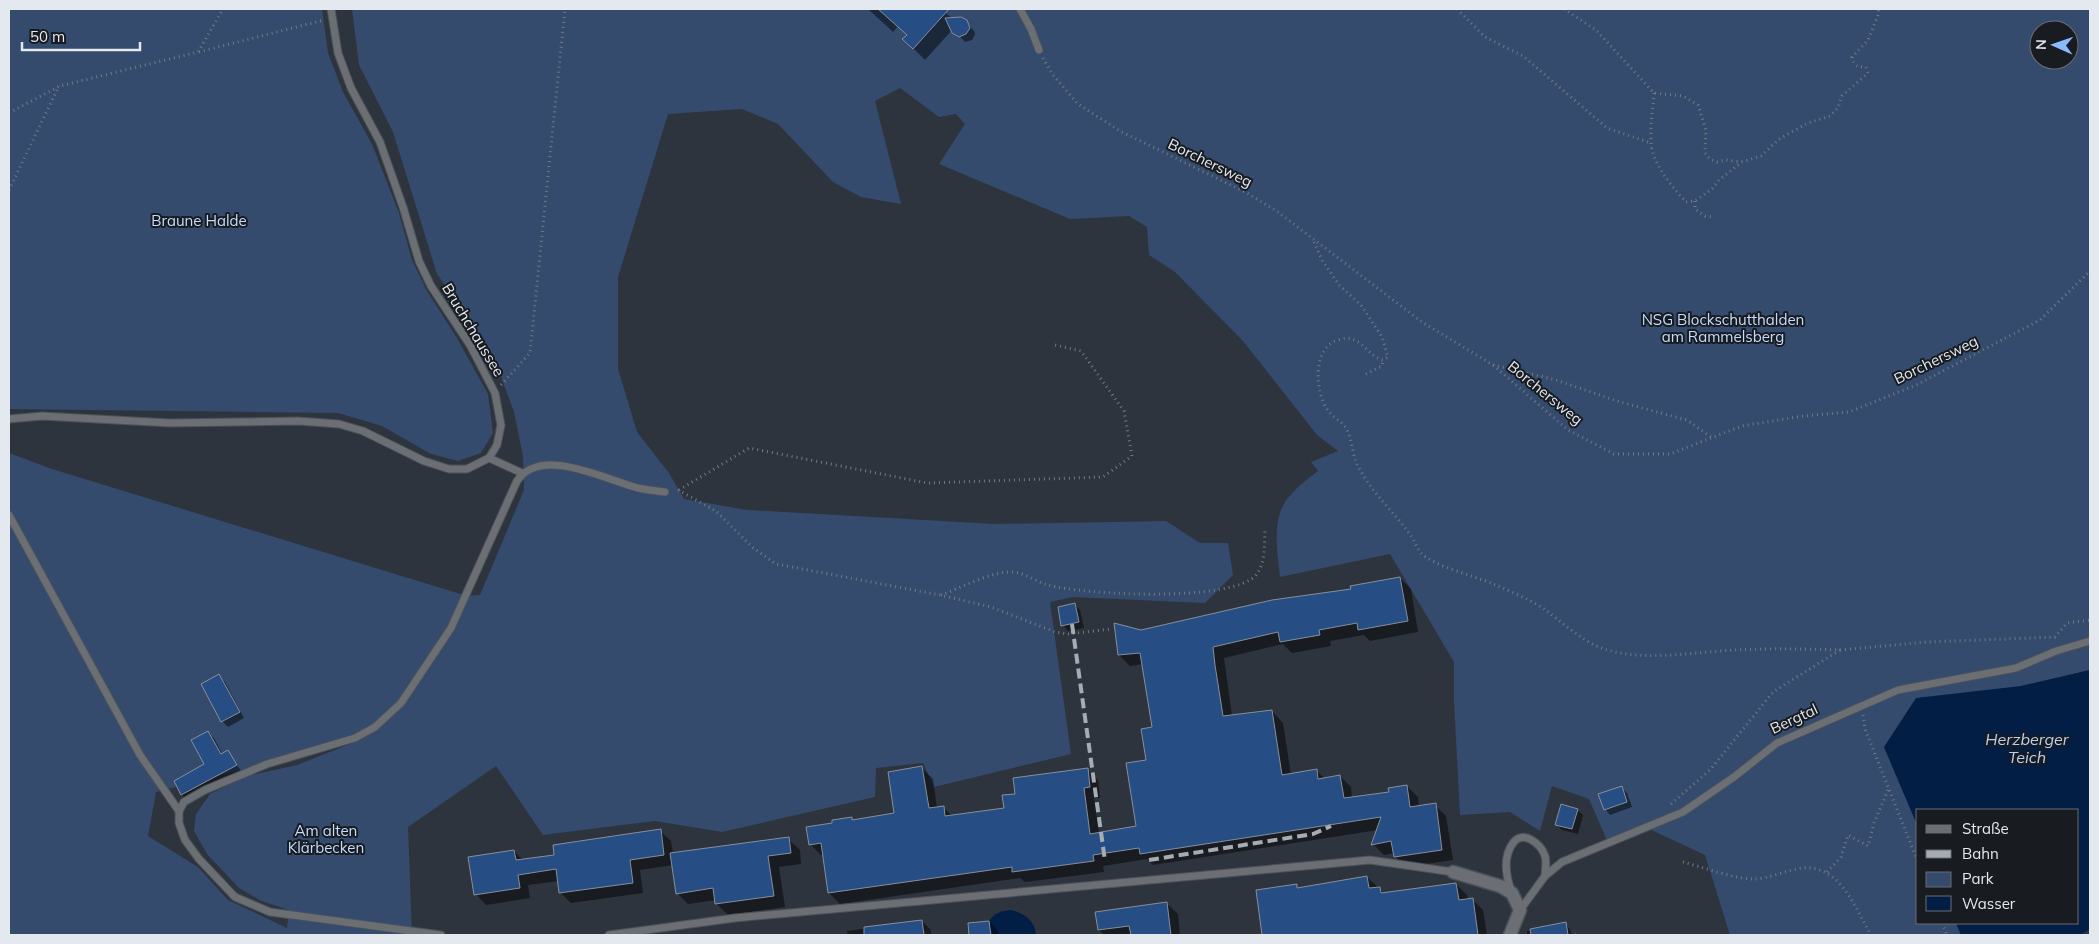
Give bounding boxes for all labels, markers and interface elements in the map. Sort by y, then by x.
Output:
scale bar [22,20,140,52]
north arrow [2029,20,2079,70]
text: 50 m [30,27,65,46]
text: N [2032,39,2050,50]
street label: Borchersweg [1165,134,1255,191]
park label: Braune Halde [151,211,247,230]
street label: Bruchchaussee [438,280,509,380]
park label: NSG Blockschutthalden am Rammelsberg [1642,310,1804,346]
street label: Borchersweg [1891,331,1981,388]
street label: Borchersweg [1504,357,1587,429]
street label: Bergtal [1767,699,1821,738]
water label: Herzberger Teich [1985,729,2070,767]
legend [1916,809,2079,924]
text: Straße [1962,819,2009,838]
park label: Am alten Klärbecken [288,821,364,857]
text: Bahn [1962,844,1999,863]
text: Park [1962,869,1994,888]
text: Wasser [1962,894,2016,913]

